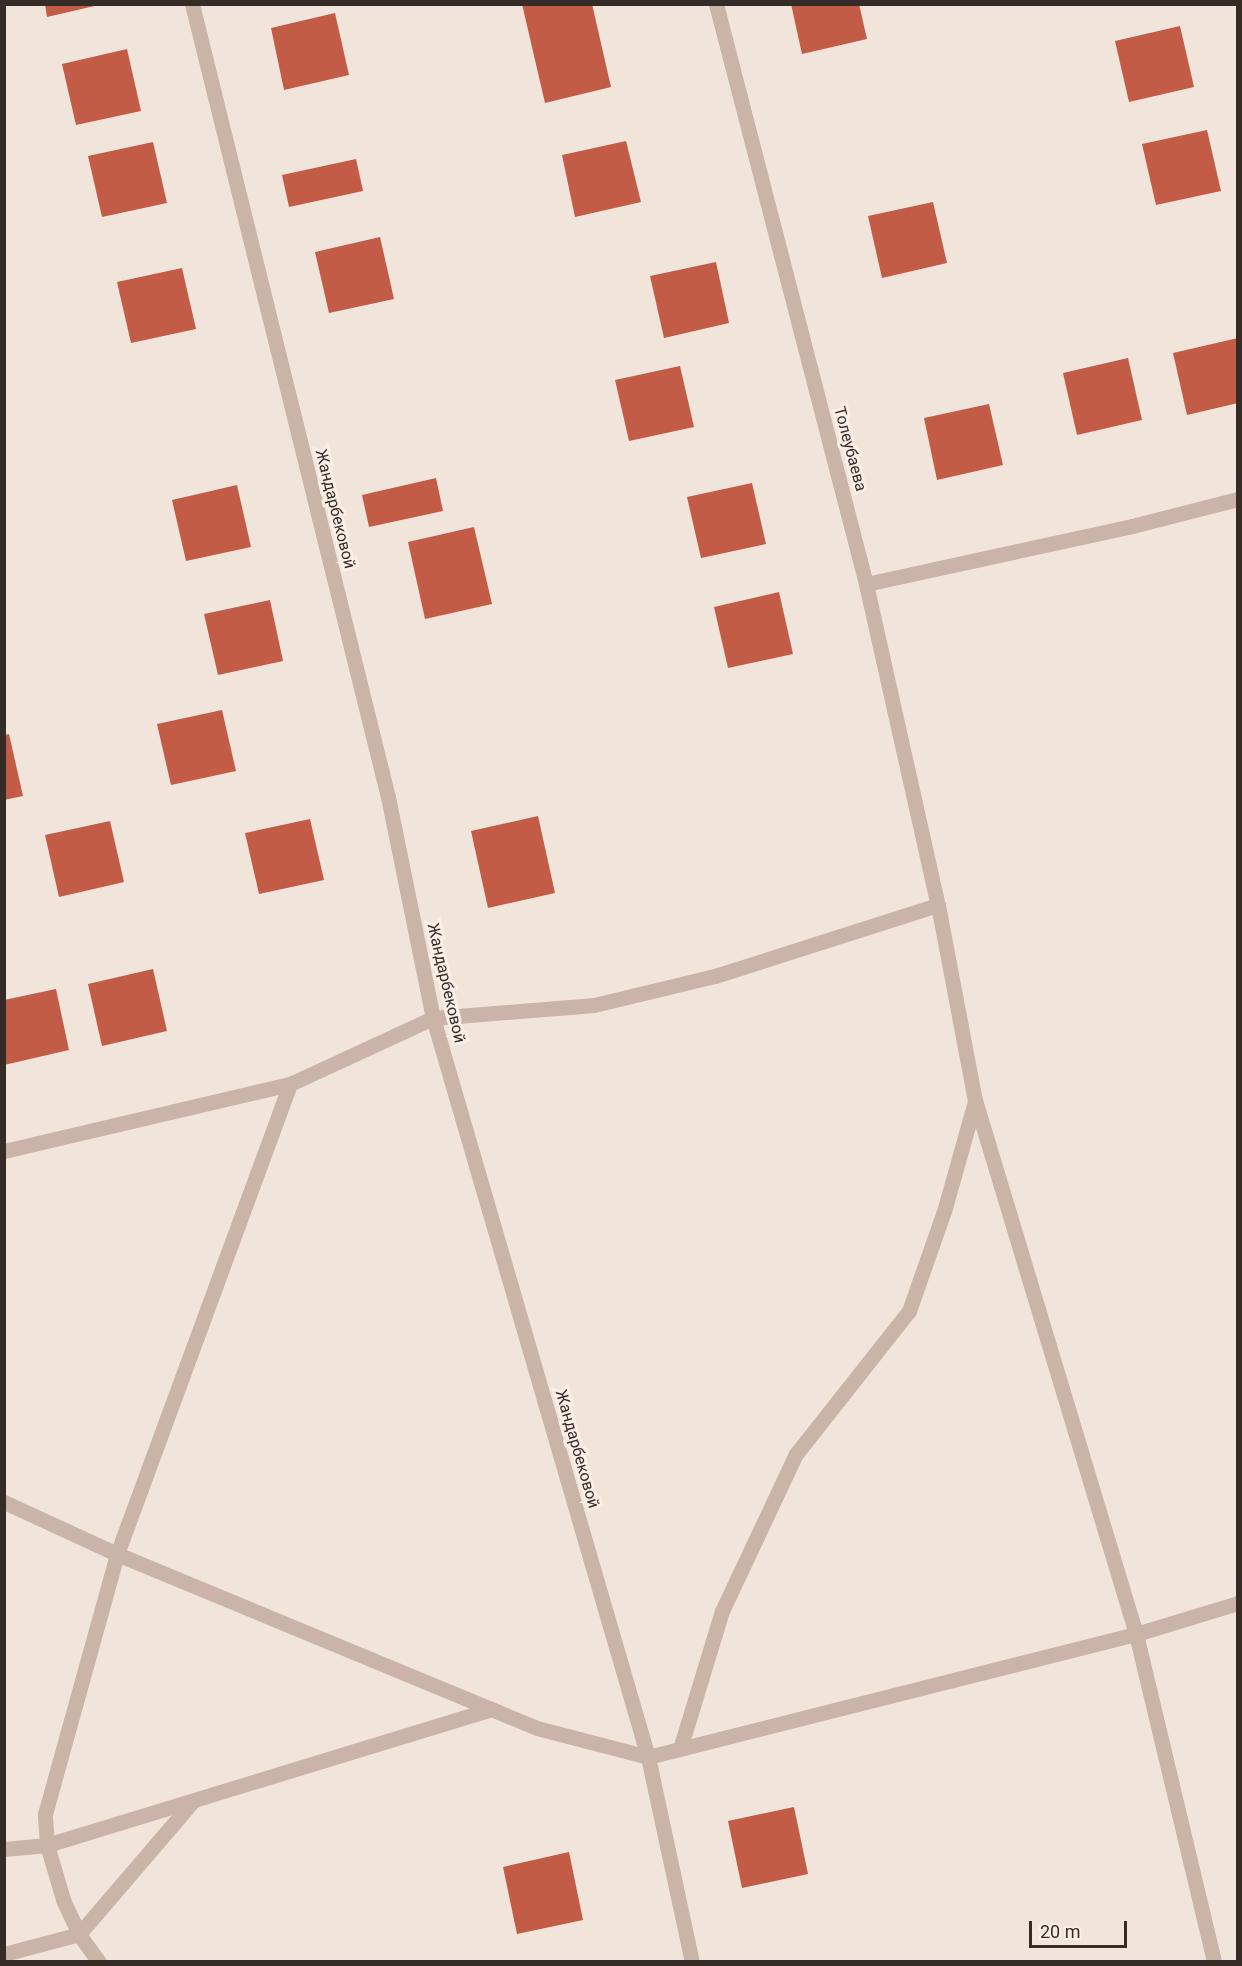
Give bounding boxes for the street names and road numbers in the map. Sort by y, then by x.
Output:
street label: Толеубаева [829,405,871,493]
street label: Жандарбековой [311,447,359,571]
street label: Жандарбековой [423,921,469,1045]
street label: Жандарбековой [551,1388,603,1510]

